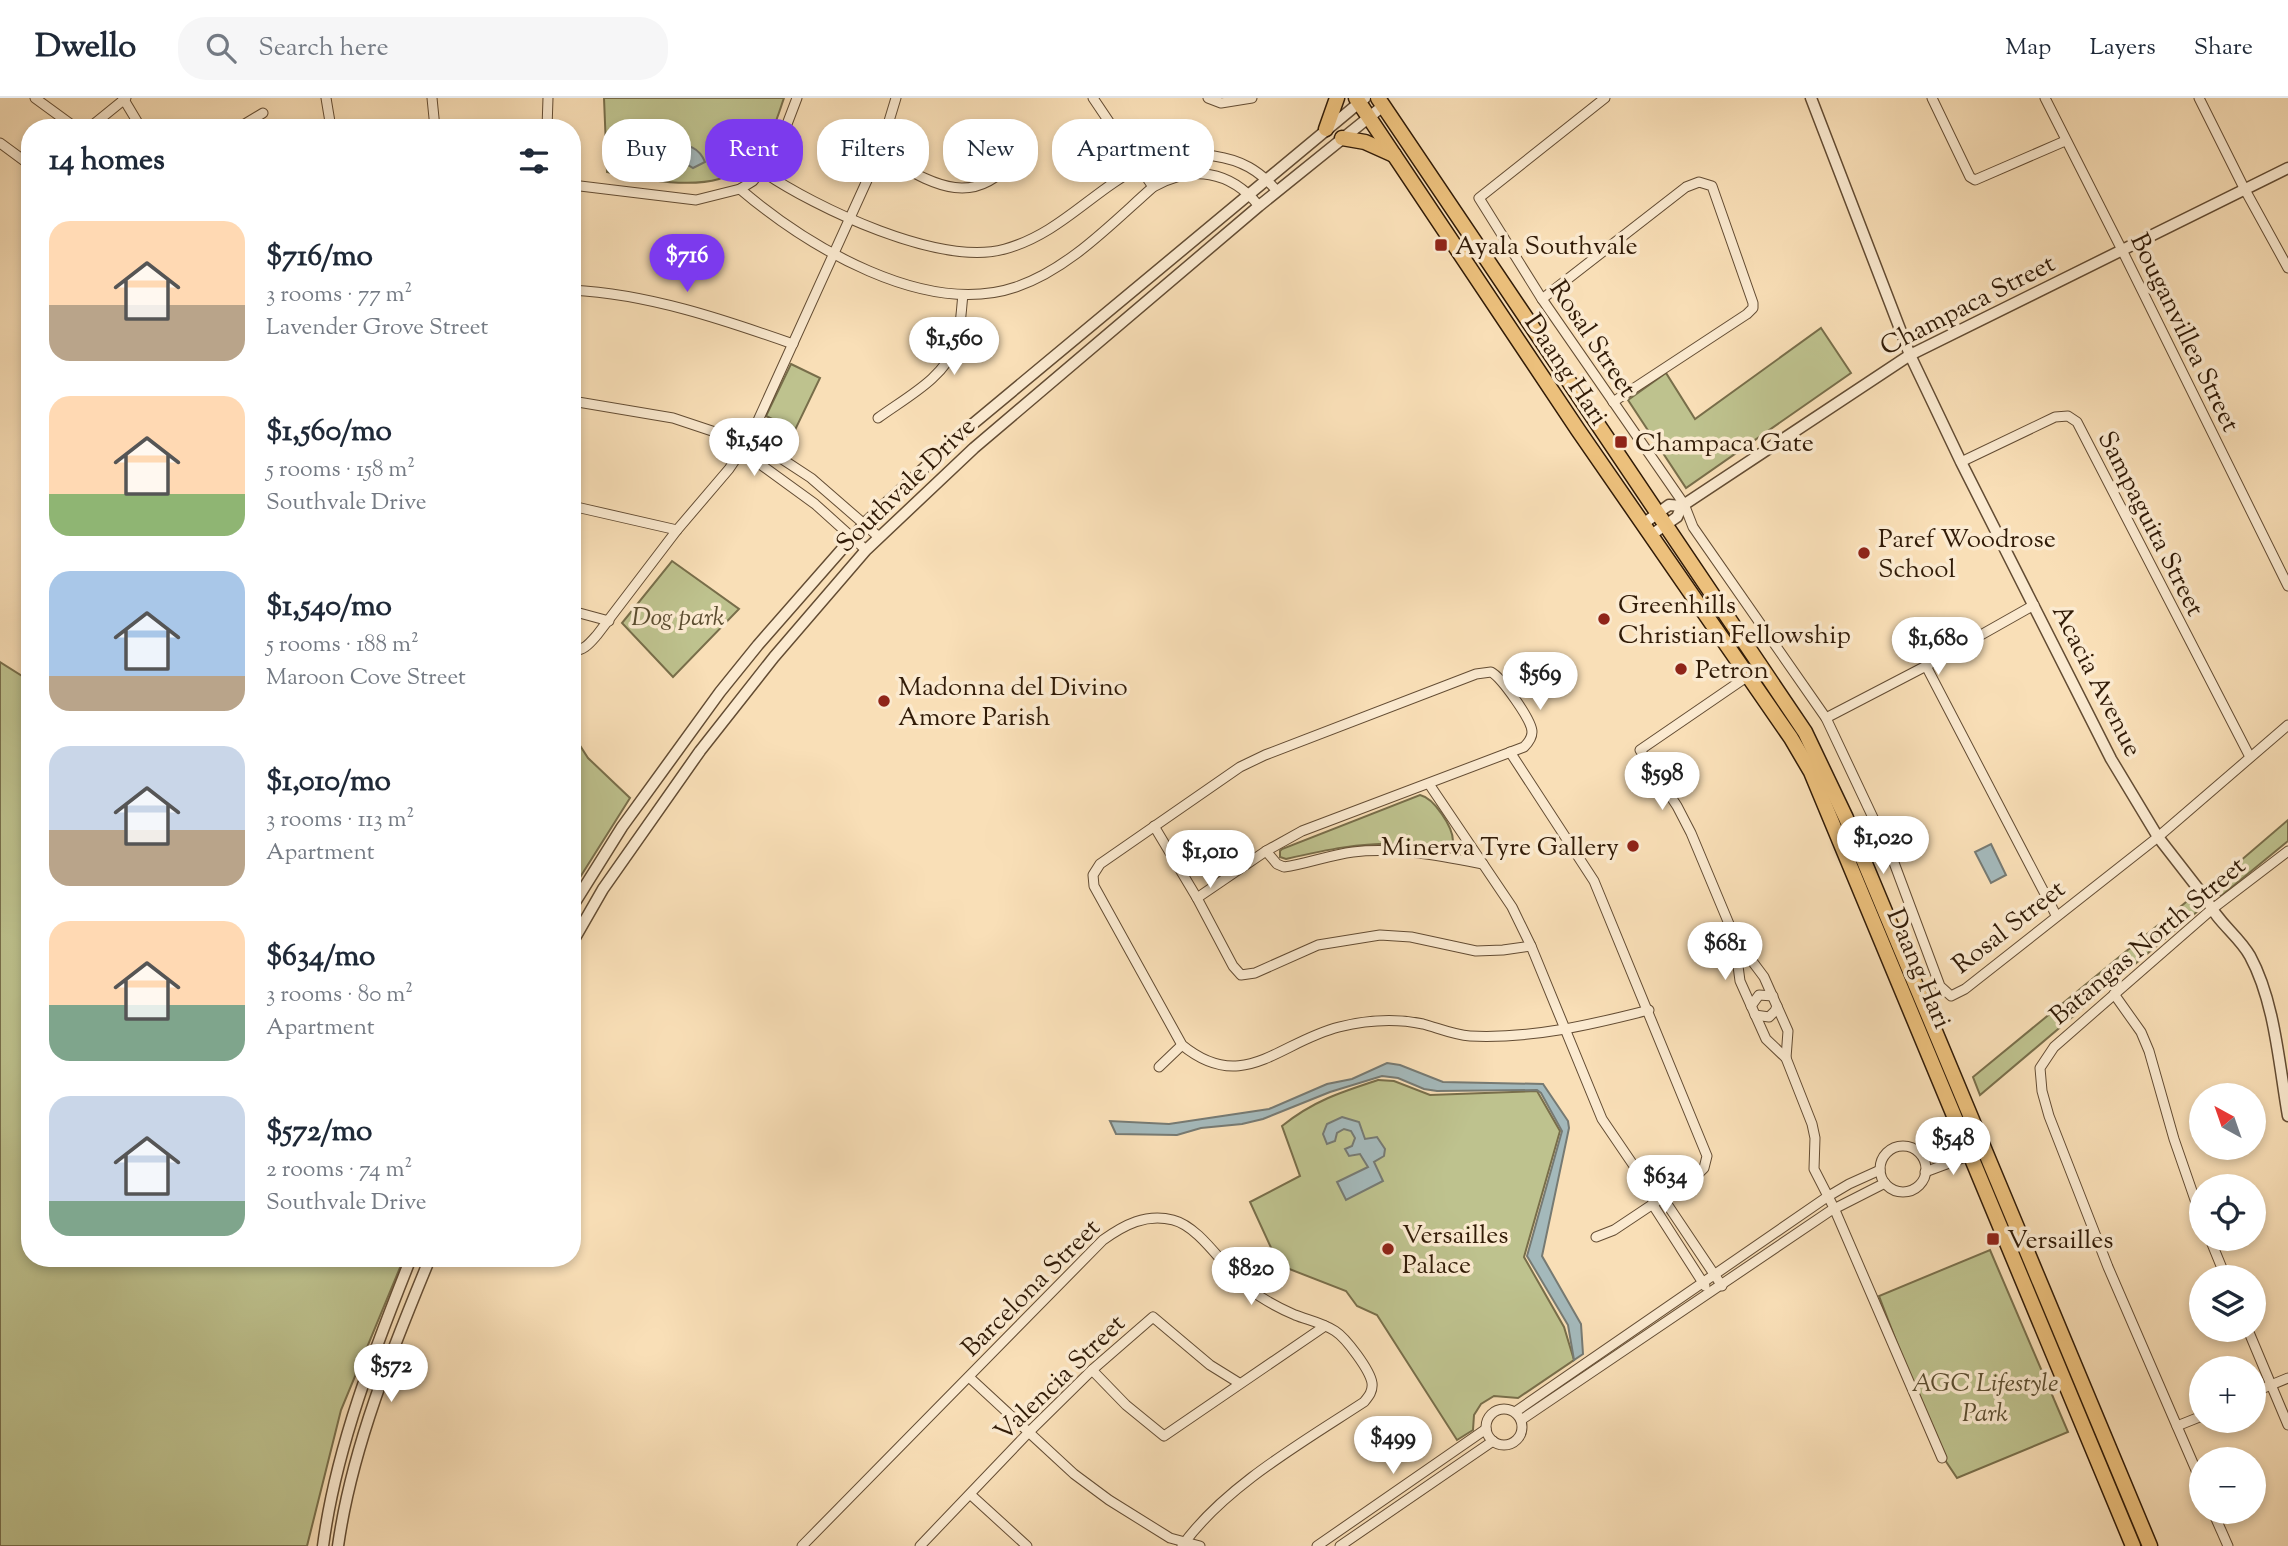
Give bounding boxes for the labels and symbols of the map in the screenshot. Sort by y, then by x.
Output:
street label: Bouganvillea Street [2120,228,2248,439]
place label: Ayala Southvale [1455,229,1638,266]
pin: $716 [646,234,728,294]
marker: Ayala Southvale [1433,237,1449,253]
street label: Champaca Street [1874,246,2062,366]
street label: Rosal Street [1539,273,1645,405]
street label: Daang Hari [1514,307,1616,433]
pin: $1,560 [897,317,1011,377]
street label: Southvale Drive [829,409,985,562]
pin: $1,540 [697,418,811,478]
street label: Sampaguita Street [2087,425,2212,623]
place label: Champaca Gate [1635,426,1814,463]
marker: Champaca Gate [1613,434,1629,450]
place label: Paref Woodrose School [1878,522,2056,589]
marker: Paref Woodrose School [1856,545,1872,561]
place label: Greenhills Christian Fellowship [1618,588,1851,655]
street label: Acacia Avenue [2041,598,2150,764]
park label: Dog park [631,600,725,637]
marker: Greenhills Christian Fellowship [1596,611,1612,627]
pin: $1,680 [1881,618,1995,677]
pin: $569 [1499,652,1581,712]
place label: Petron [1695,653,1769,690]
marker: Petron [1673,661,1689,677]
place label: Madonna del Divino Amore Parish [898,670,1128,737]
marker: Madonna del Divino Amore Parish [876,693,892,709]
pin: $598 [1621,752,1703,812]
pin: $1,020 [1826,816,1940,876]
pin: $1,010 [1153,830,1267,890]
place label: Minerva Tyre Gallery [1381,830,1619,867]
marker: Minerva Tyre Gallery [1625,838,1641,854]
street label: Batangas North Street [2043,849,2255,1035]
street label: Rosal Street [1945,872,2074,984]
street label: Daang Hari [1876,903,1960,1035]
pin: $681 [1684,922,1766,982]
north arrow [2189,1083,2266,1160]
pin: $548 [1912,1118,1994,1177]
pin: $634 [1624,1156,1706,1215]
street label: Barcelona Street [954,1211,1110,1366]
place label: Versailles Palace [1402,1218,1508,1285]
place label: Versailles [2007,1223,2113,1260]
marker: Versailles [1985,1231,2001,1247]
marker: Versailles Palace [1380,1241,1396,1257]
pin: $820 [1210,1248,1292,1307]
street label: Valencia Street [987,1307,1135,1451]
pin: $572 [350,1344,432,1404]
park label: AGC Lifestyle Park [1912,1366,2058,1433]
pin: $499 [1352,1416,1434,1476]

